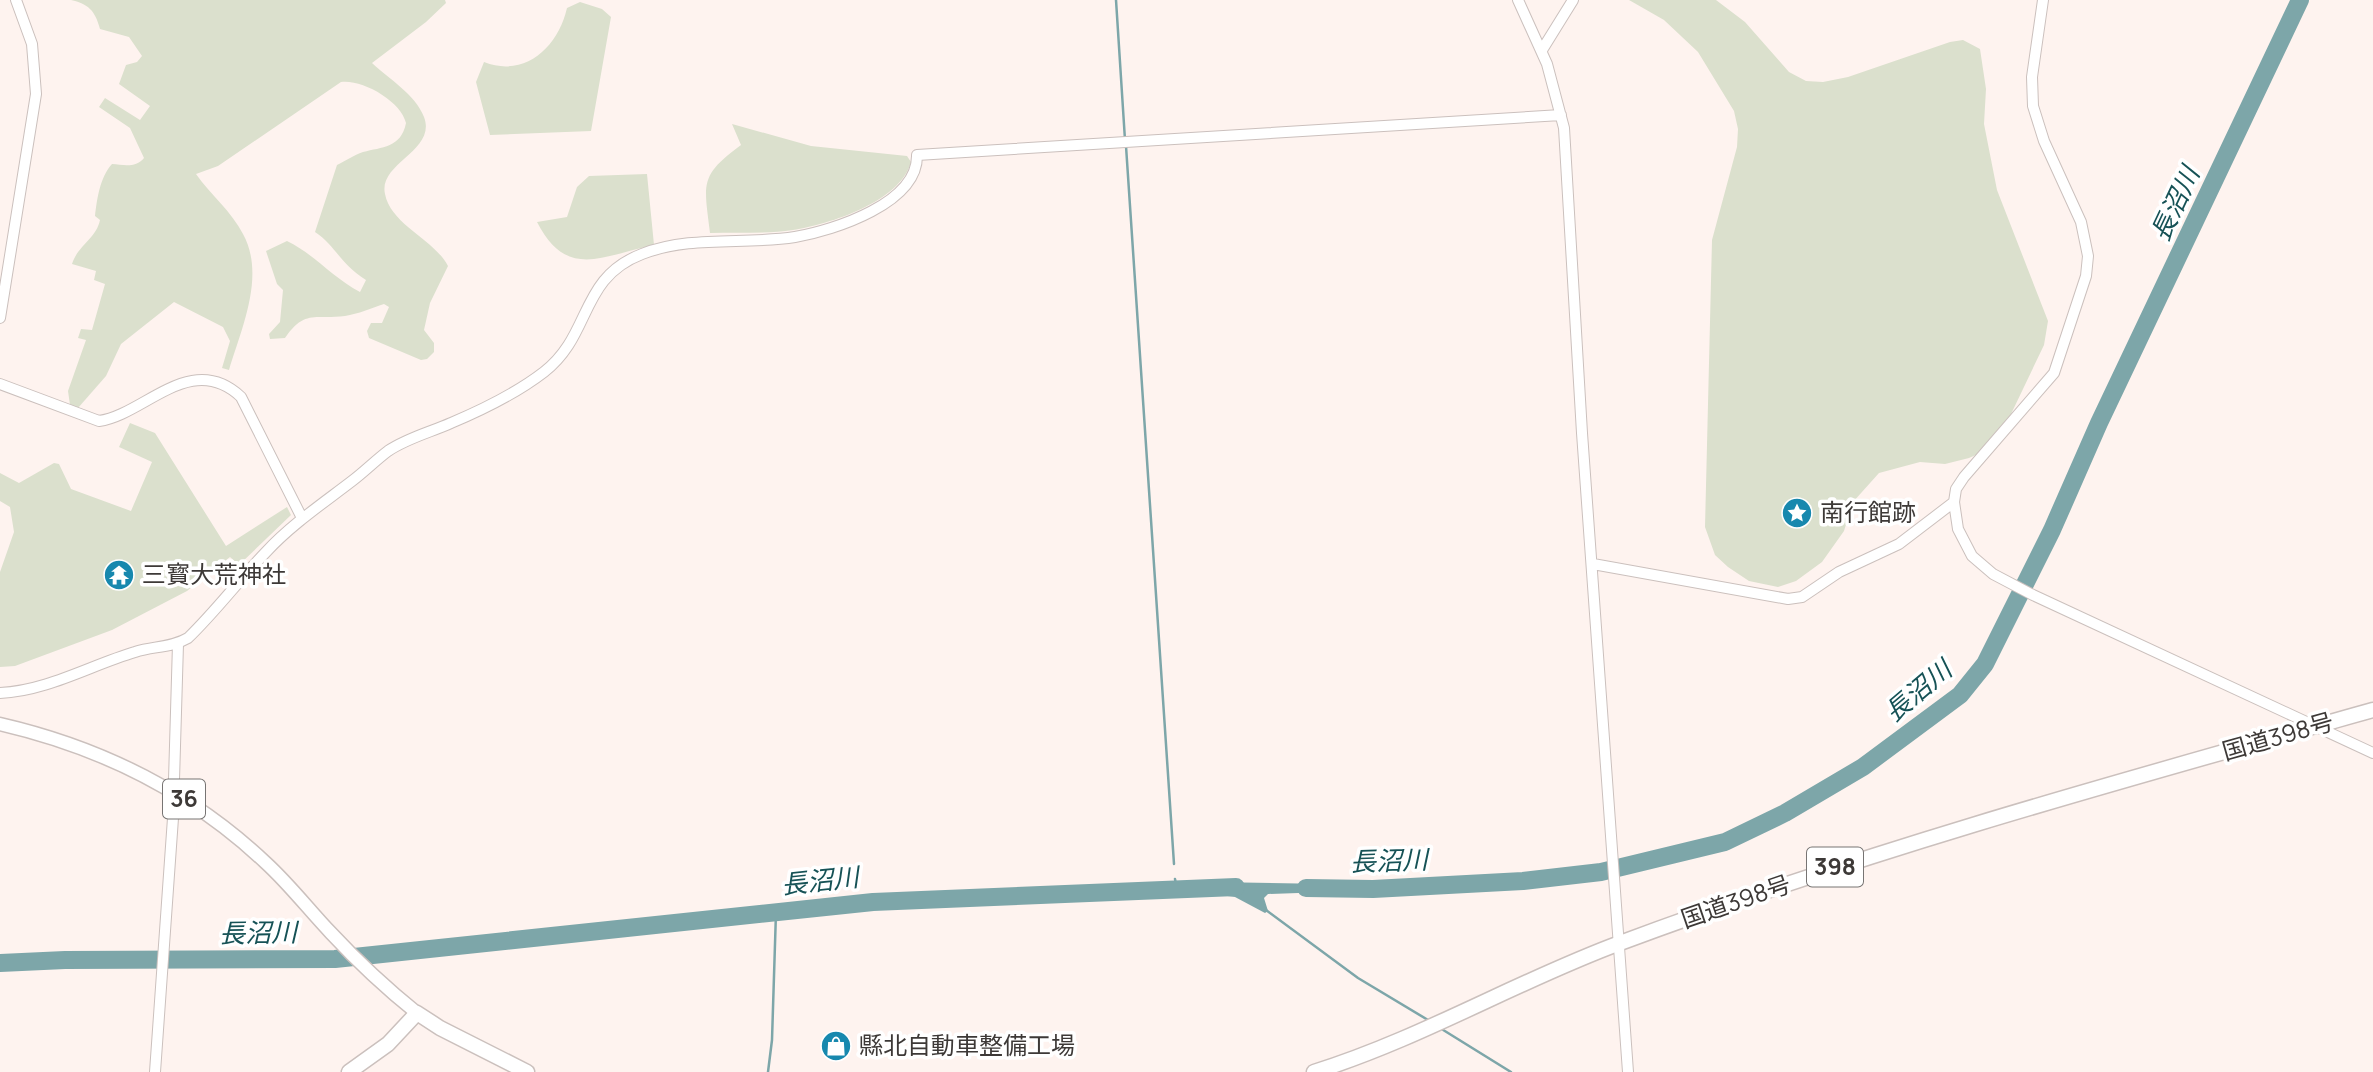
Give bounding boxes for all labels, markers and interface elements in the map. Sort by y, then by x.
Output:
water label: 長沼川 [2141,158,2208,247]
place label: 南行館跡 [1820,495,1916,528]
place icon: 南行館跡 [1780,496,1814,530]
place label: 三寳大荒神社 [142,557,286,590]
temple icon: 三寳大荒神社 [102,558,136,592]
water label: 長沼川 [1876,649,1961,729]
street label: 国道398号 [2218,704,2337,767]
road number: 36 [163,779,205,818]
water label: 長沼川 [1349,841,1432,879]
road number: 398 [1807,848,1863,887]
water label: 長沼川 [779,858,864,902]
street label: 国道398号 [1676,866,1795,935]
water label: 長沼川 [219,913,300,951]
place label: 縣北自動車整備工場 [859,1028,1075,1061]
shop icon: 縣北自動車整備工場 [819,1029,853,1063]

